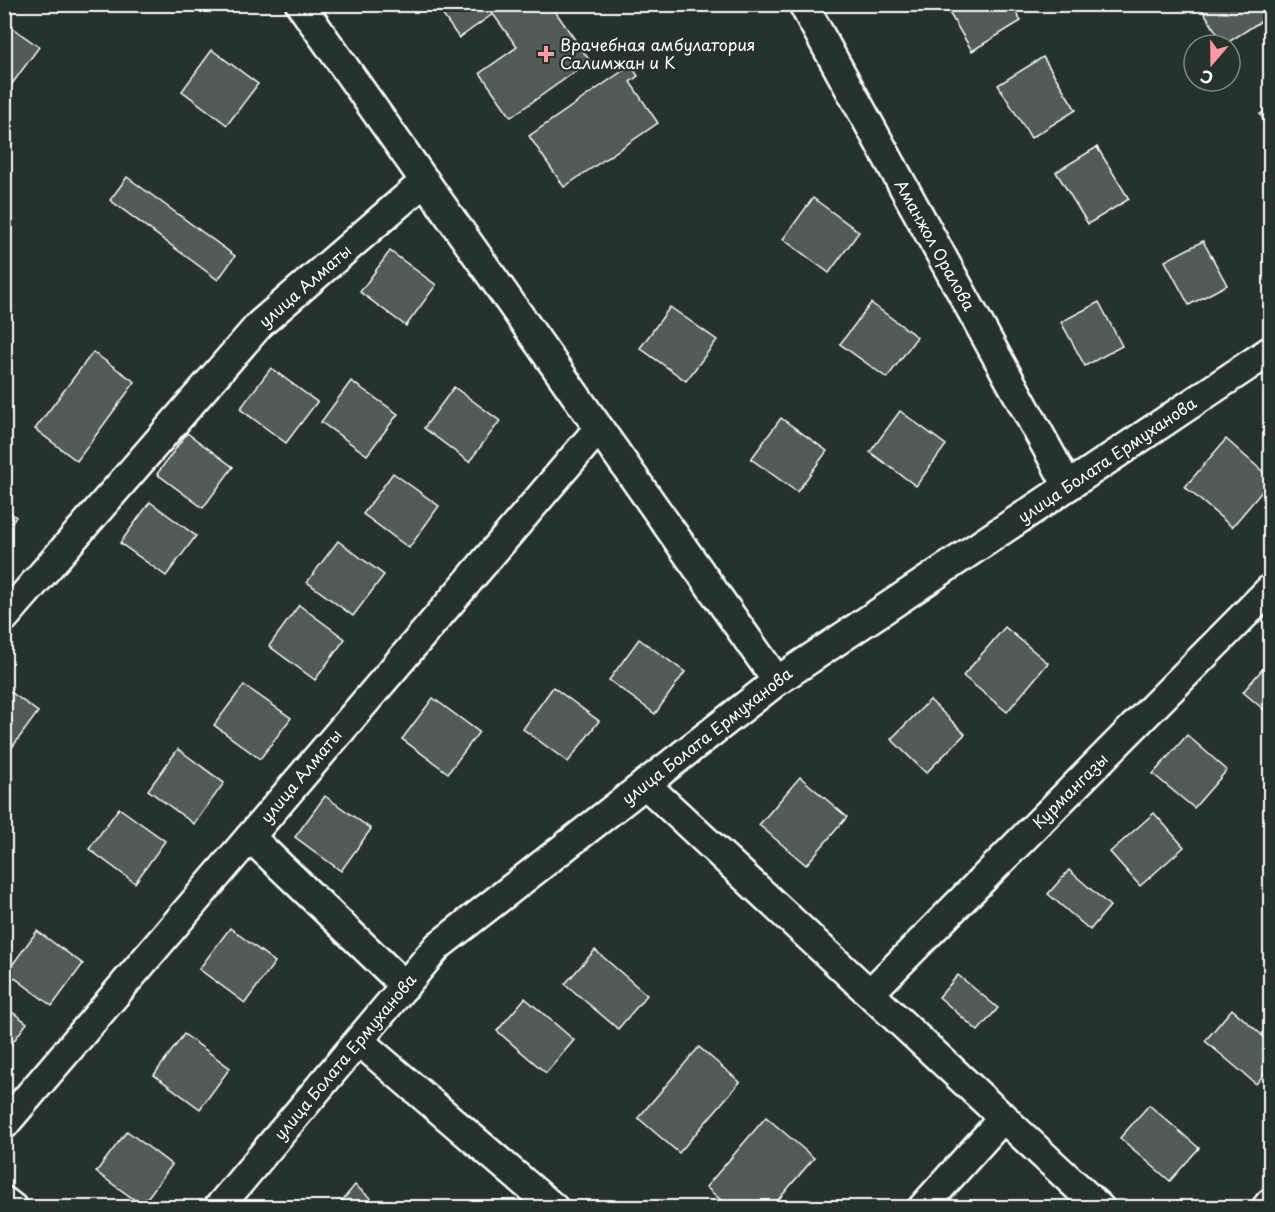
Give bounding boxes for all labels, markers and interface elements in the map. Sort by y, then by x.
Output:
place label: Врачебная амбулатория Салимжан и К [560,32,756,74]
north arrow [1182,33,1242,93]
marker: Врачебная амбулатория Салимжан и К [537,45,555,63]
text: С [1197,65,1216,91]
street label: Аманжол Оралова [890,174,982,315]
street label: улица Алматы [253,238,356,332]
street label: улица Болата Ермуханова [1012,390,1200,528]
street label: улица Болата Ермуханова [616,661,797,809]
street label: улица Алматы [254,723,347,827]
street label: Курмангазы [1026,747,1113,834]
street label: улица Болата Ермуханова [267,968,421,1145]

